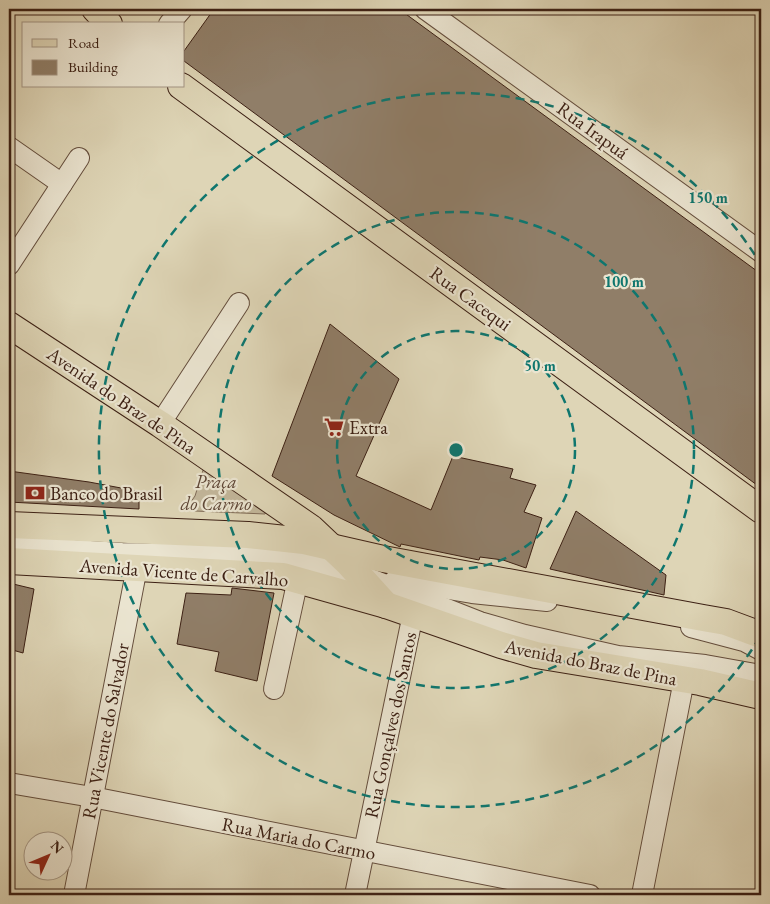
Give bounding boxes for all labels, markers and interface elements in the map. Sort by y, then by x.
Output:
legend [22,22,185,88]
text: Road [68,33,100,52]
text: Building [68,57,118,76]
street label: Rua Irapuá [552,96,634,165]
text: 150 m [688,188,728,207]
street label: Rua Cacequi [425,260,517,337]
text: 100 m [604,272,644,291]
street label: Avenida do Braz de Pina [41,341,202,460]
text: 50 m [524,356,556,375]
place label: Extra [349,415,388,440]
supermarket icon: Extra [323,416,345,438]
centre of rings [447,441,465,459]
park label: Praça do Carmo [180,469,252,516]
place label: Banco do Brasil [50,481,163,506]
bank icon: Banco do Brasil [24,482,46,504]
street label: Avenida Vicente de Carvalho [78,553,289,592]
street label: Rua Gonçalves dos Santos [359,630,422,821]
street label: Avenida do Braz de Pina [502,633,680,692]
street label: Rua Vicente do Salvador [76,640,135,821]
street label: Rua Maria do Carmo [220,811,378,866]
north arrow [22,832,72,882]
text: N [47,837,68,858]

